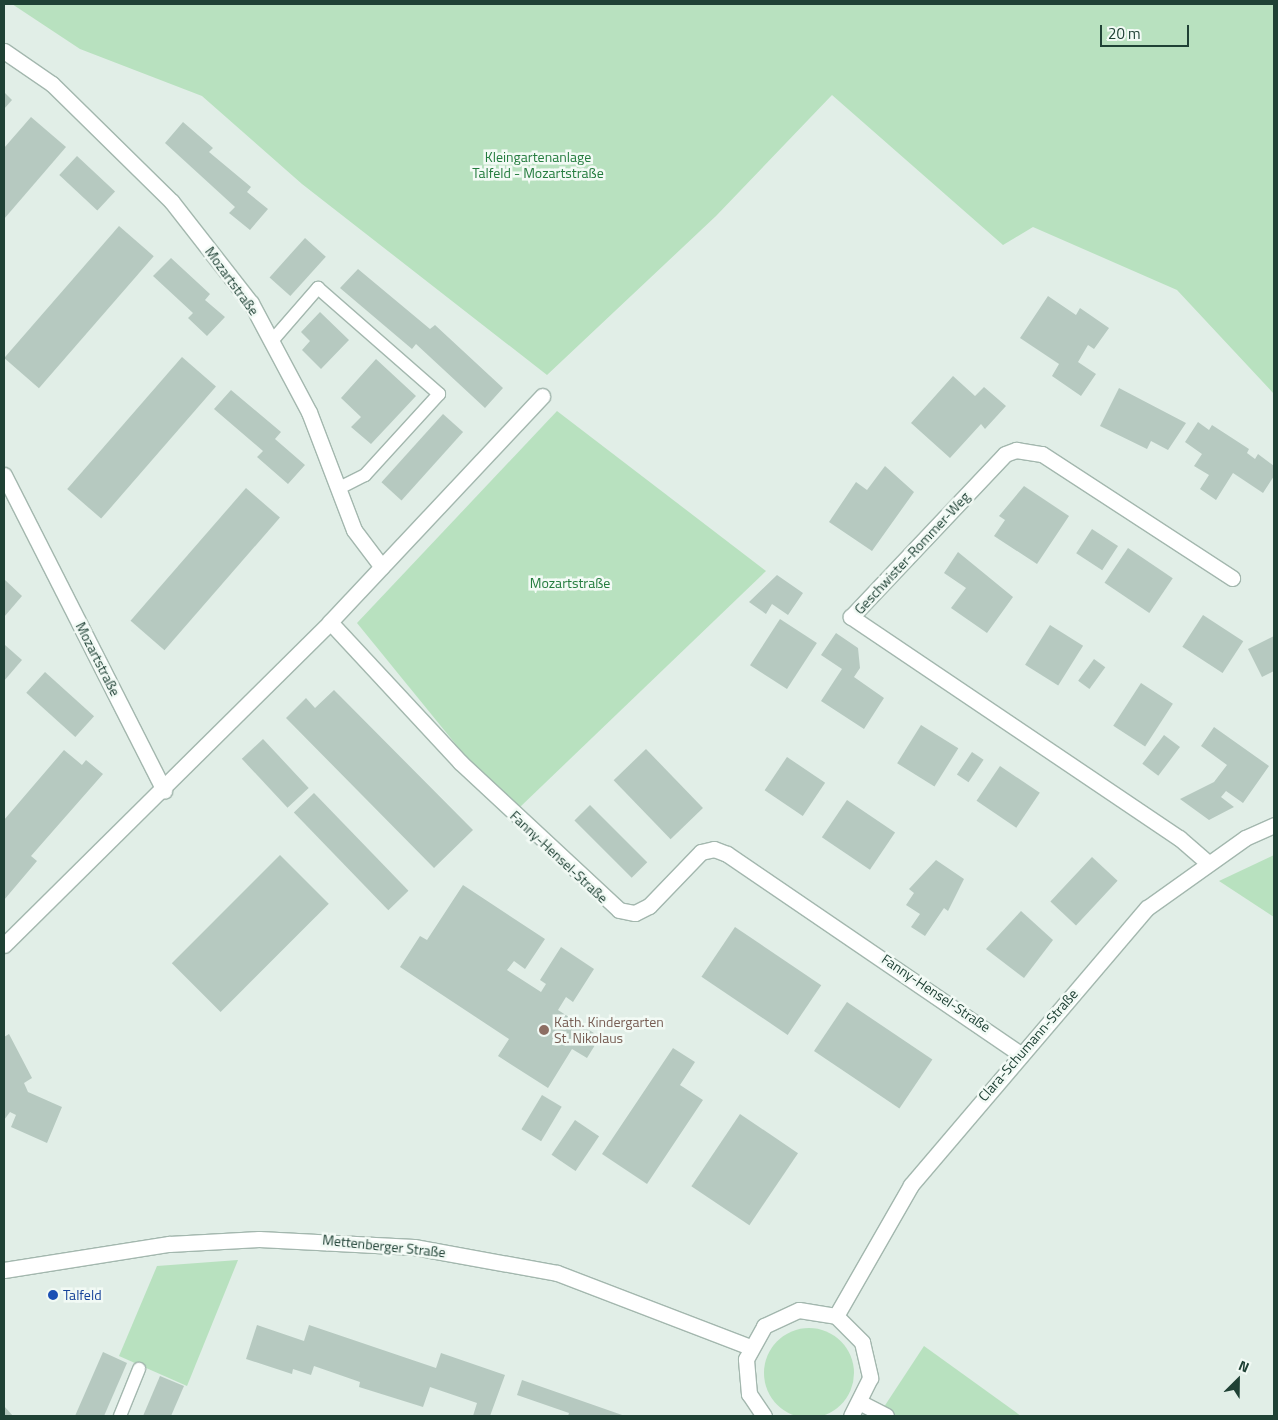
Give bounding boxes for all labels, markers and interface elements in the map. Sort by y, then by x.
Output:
scale bar [1103,15,1192,47]
text: 20 m [1108,22,1141,45]
park label: Kleingartenanlage Talfeld - Mozartstraße [472,149,604,182]
street label: Mozartstraße [202,243,262,319]
street label: Geschwister-Rommer-Weg [851,488,973,618]
park label: Mozartstraße [530,575,610,591]
street label: Mozartstraße [72,619,124,699]
street label: Fanny-Hensel-Straße [507,807,611,907]
street label: Fanny-Hensel-Straße [878,950,994,1036]
street label: Clara-Schumann-Straße [975,986,1081,1104]
place label: Kath. Kindergarten St. Nikolaus [554,1014,664,1046]
marker: Kath. Kindergarten St. Nikolaus [538,1024,550,1036]
street label: Mettenberger Straße [322,1231,446,1261]
place label: Talfeld [63,1287,102,1303]
marker: Talfeld [47,1289,59,1301]
text: N [1235,1354,1253,1377]
north arrow [1213,1355,1263,1405]

